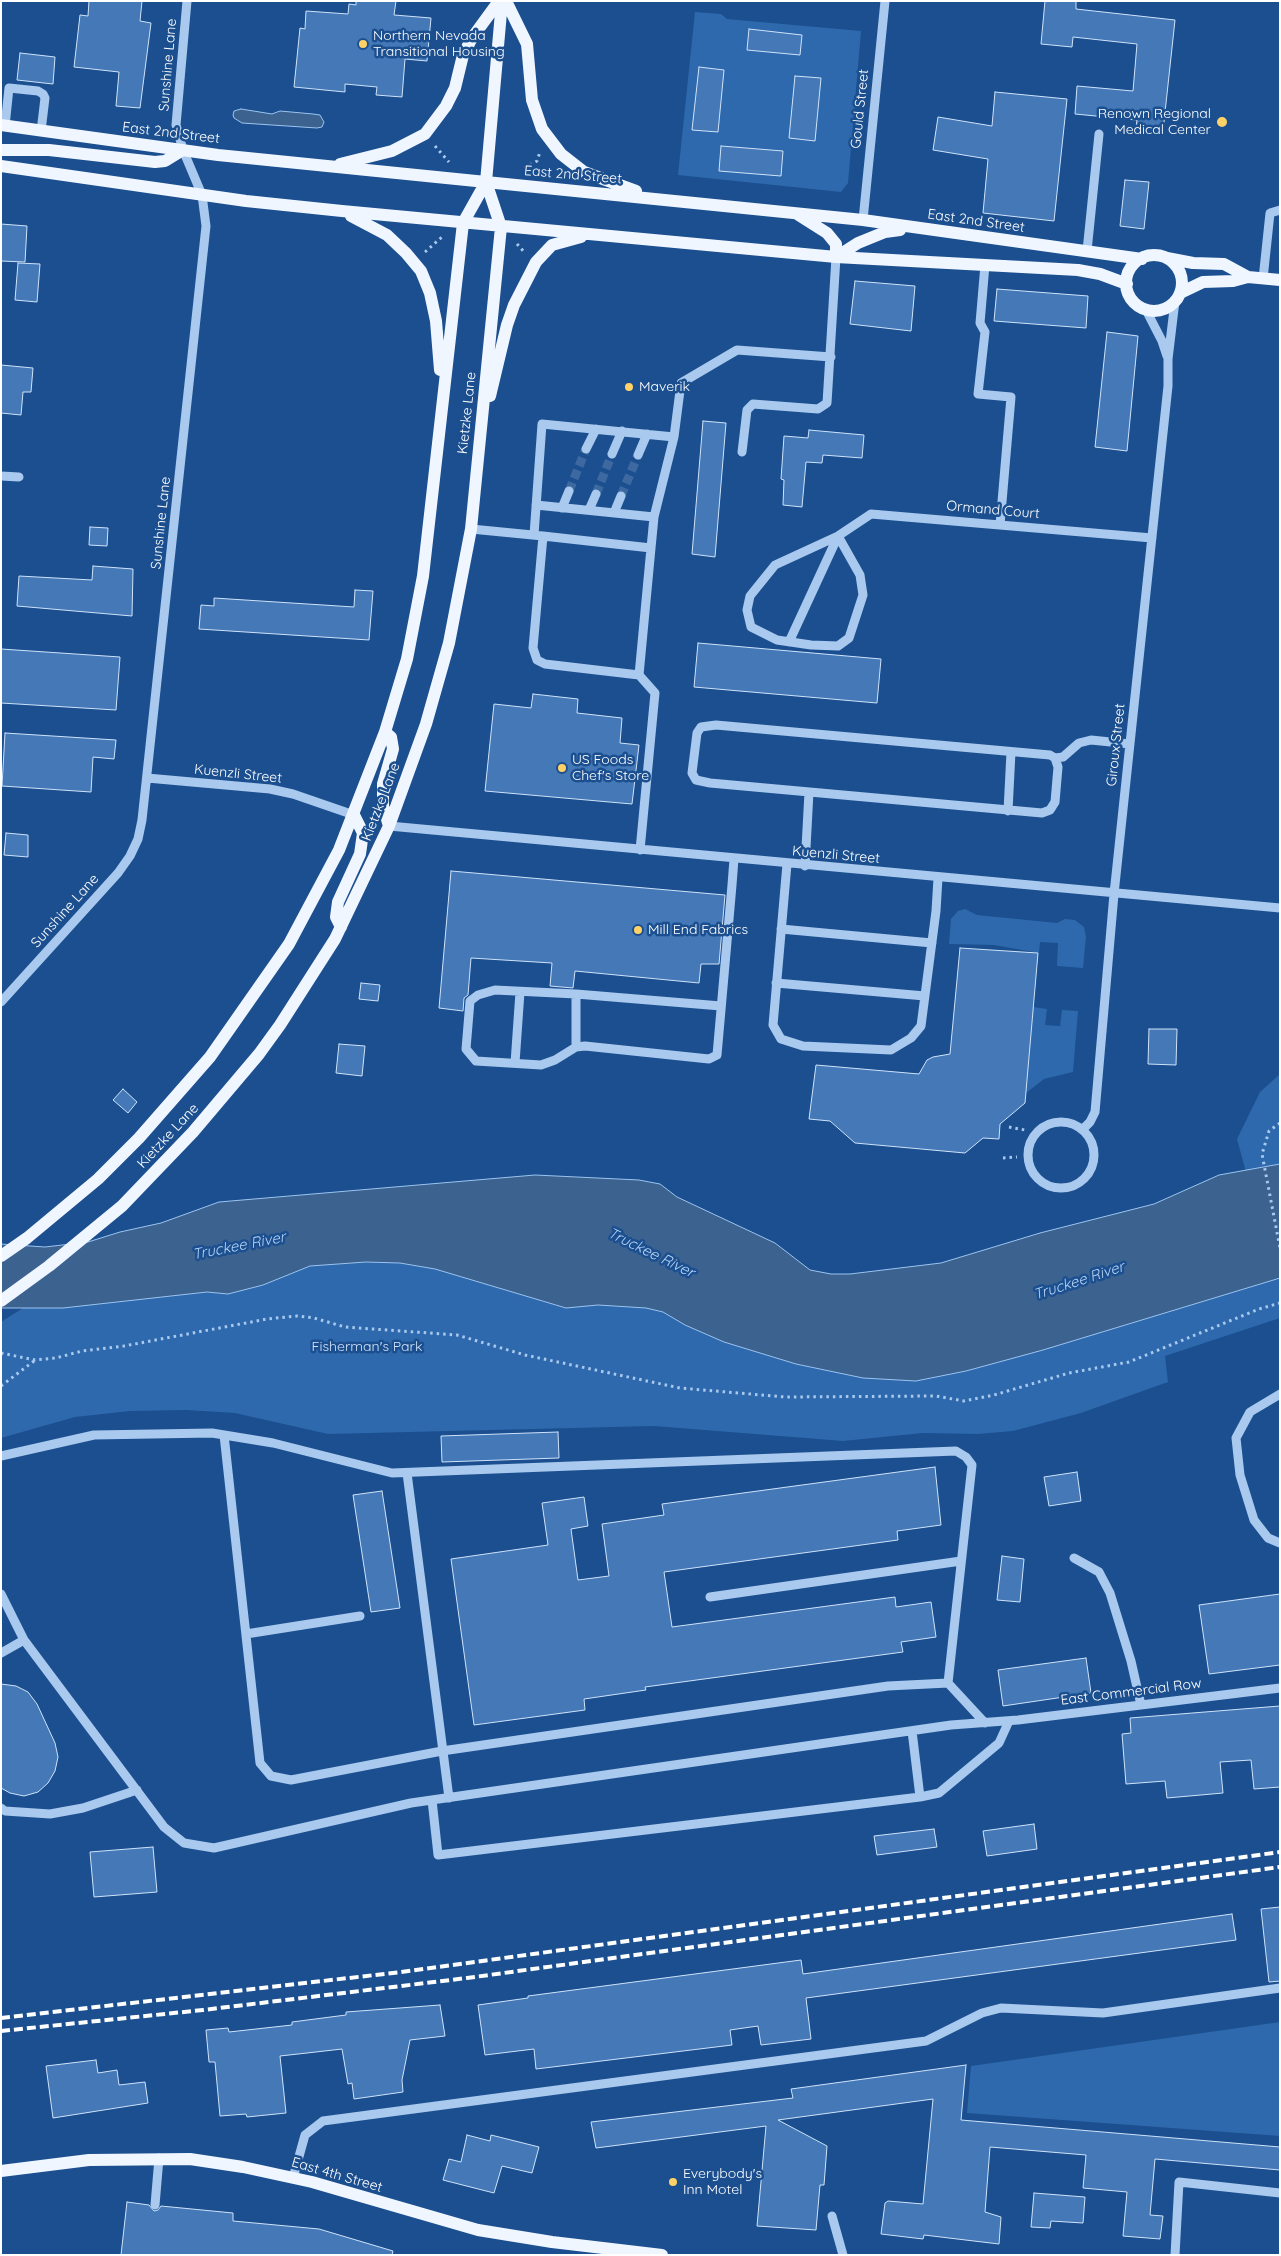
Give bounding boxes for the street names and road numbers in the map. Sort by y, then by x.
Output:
street label: Sunshine Lane [156,18,180,112]
street label: Gould Street [847,68,873,150]
street label: East 2nd Street [121,119,221,147]
street label: East 2nd Street [523,162,623,188]
street label: East 2nd Street [926,206,1026,236]
street label: Kietzke Lane [454,371,480,455]
street label: Sunshine Lane [148,476,174,570]
street label: Ormand Court [946,498,1040,522]
street label: Giroux Street [1103,703,1129,787]
street label: Kietzke Lane [358,760,404,844]
street label: Kuenzli Street [193,761,283,787]
street label: Kuenzli Street [791,843,881,867]
street label: Sunshine Lane [28,871,102,951]
street label: Kietzke Lane [134,1100,202,1172]
street label: East Commercial Row [1060,1675,1202,1709]
street label: East 4th Street [290,2154,384,2196]

